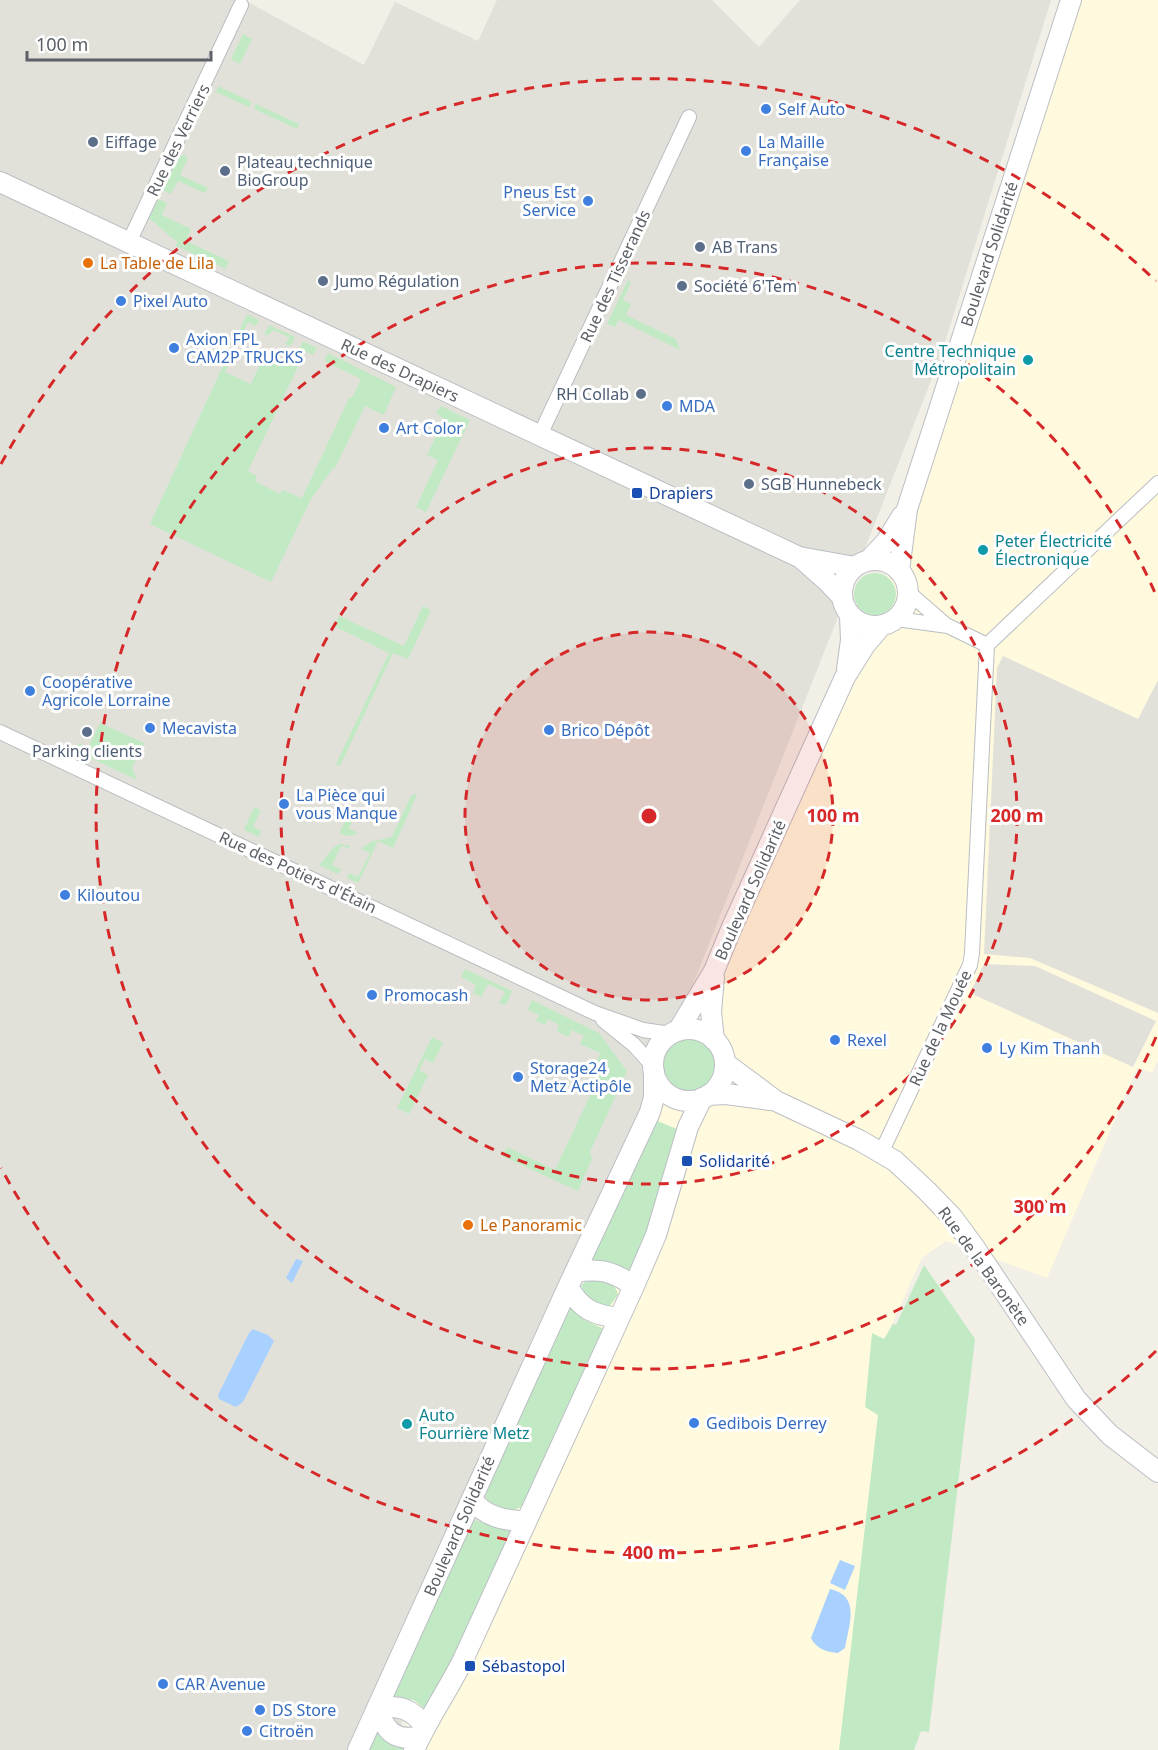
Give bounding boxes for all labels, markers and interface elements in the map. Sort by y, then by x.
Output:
scale bar [27,24,212,62]
text: 100 m [36,32,88,56]
street label: Rue des Verriers [141,80,215,200]
place label: Self Auto [778,98,845,120]
marker: Self Auto [759,102,773,116]
place label: Eiffage [105,131,157,153]
place label: La Maille Française [758,131,829,171]
marker: Eiffage [86,135,100,149]
marker: La Maille Française [739,144,753,158]
place label: Plateau technique BioGroup [237,151,373,191]
marker: Plateau technique BioGroup [218,164,232,178]
street label: Boulevard Solidarité [955,179,1023,329]
place label: Pneus Est Service [503,181,576,221]
marker: Pneus Est Service [581,194,595,208]
street label: Rue des Tisserands [575,206,655,346]
place label: AB Trans [712,236,778,258]
marker: AB Trans [693,240,707,254]
place label: La Table de Lila [100,252,214,274]
marker: La Table de Lila [81,256,95,270]
place label: Jumo Régulation [333,270,459,292]
marker: Jumo Régulation [316,274,330,288]
place label: Société 6'Tem [694,275,797,297]
marker: Société 6'Tem [675,279,689,293]
place label: Pixel Auto [133,290,208,312]
marker: Pixel Auto [114,294,128,308]
place label: Axion FPL CAM2P TRUCKS [186,328,303,368]
street label: Rue des Drapiers [337,333,463,407]
place label: Centre Technique Métropolitain [885,340,1016,380]
marker: Axion FPL CAM2P TRUCKS [167,341,181,355]
marker: Centre Technique Métropolitain [1021,353,1035,367]
place label: RH Collab [556,383,629,405]
marker: RH Collab [634,387,648,401]
place label: MDA [679,395,716,417]
marker: MDA [660,399,674,413]
place label: Art Color [396,417,463,439]
marker: Art Color [377,421,391,435]
place label: SGB Hunnebeck [761,473,882,495]
marker: SGB Hunnebeck [742,477,756,491]
place label: Drapiers [649,482,713,504]
marker: Drapiers [630,486,644,500]
place label: Peter Électricité Électronique [995,530,1112,570]
marker: Peter Électricité Électronique [976,543,990,557]
place label: Coopérative Agricole Lorraine [42,671,170,711]
marker: Coopérative Agricole Lorraine [23,684,37,698]
place label: Mecavista [162,717,237,739]
place label: Brico Dépôt [561,719,650,741]
marker: Mecavista [143,721,157,735]
marker: Brico Dépôt [542,723,556,737]
marker: Parking clients [80,725,94,739]
place label: Parking clients [32,740,142,762]
place label: La Pièce qui vous Manque [296,784,398,824]
marker: La Pièce qui vous Manque [277,797,291,811]
text: 100 m [806,803,860,827]
text: 200 m [990,803,1044,827]
centre of rings [639,806,659,826]
street label: Boulevard Solidarité [709,816,791,964]
street label: Rue des Potiers d'Étain [216,826,380,918]
place label: Kiloutou [77,884,140,906]
marker: Kiloutou [58,888,72,902]
street label: Rue de la Mouée [904,967,976,1089]
place label: Promocash [384,984,469,1006]
marker: Promocash [365,988,379,1002]
place label: Rexel [847,1029,887,1051]
marker: Rexel [828,1033,842,1047]
place label: Ly Kim Thanh [999,1037,1100,1059]
marker: Ly Kim Thanh [980,1041,994,1055]
place label: Storage24 Metz Actipôle [530,1057,631,1097]
marker: Storage24 Metz Actipôle [511,1070,525,1084]
place label: Solidarité [699,1150,770,1172]
marker: Solidarité [680,1154,694,1168]
text: 300 m [1013,1194,1067,1218]
street label: Rue de la Baronète [933,1202,1035,1330]
place label: Le Panoramic [480,1214,582,1236]
marker: Le Panoramic [461,1218,475,1232]
place label: Auto Fourrière Metz [419,1404,530,1444]
place label: Gedibois Derrey [706,1412,827,1434]
marker: Gedibois Derrey [687,1416,701,1430]
marker: Auto Fourrière Metz [400,1417,414,1431]
street label: Boulevard Solidarité [418,1452,500,1600]
text: 400 m [622,1540,676,1564]
place label: Sébastopol [482,1655,565,1677]
marker: Sébastopol [463,1659,477,1673]
place label: CAR Avenue [175,1673,266,1695]
marker: CAR Avenue [156,1677,170,1691]
place label: DS Store [272,1699,336,1721]
marker: DS Store [253,1703,267,1717]
place label: Citroën [259,1720,314,1742]
marker: Citroën [240,1724,254,1738]

